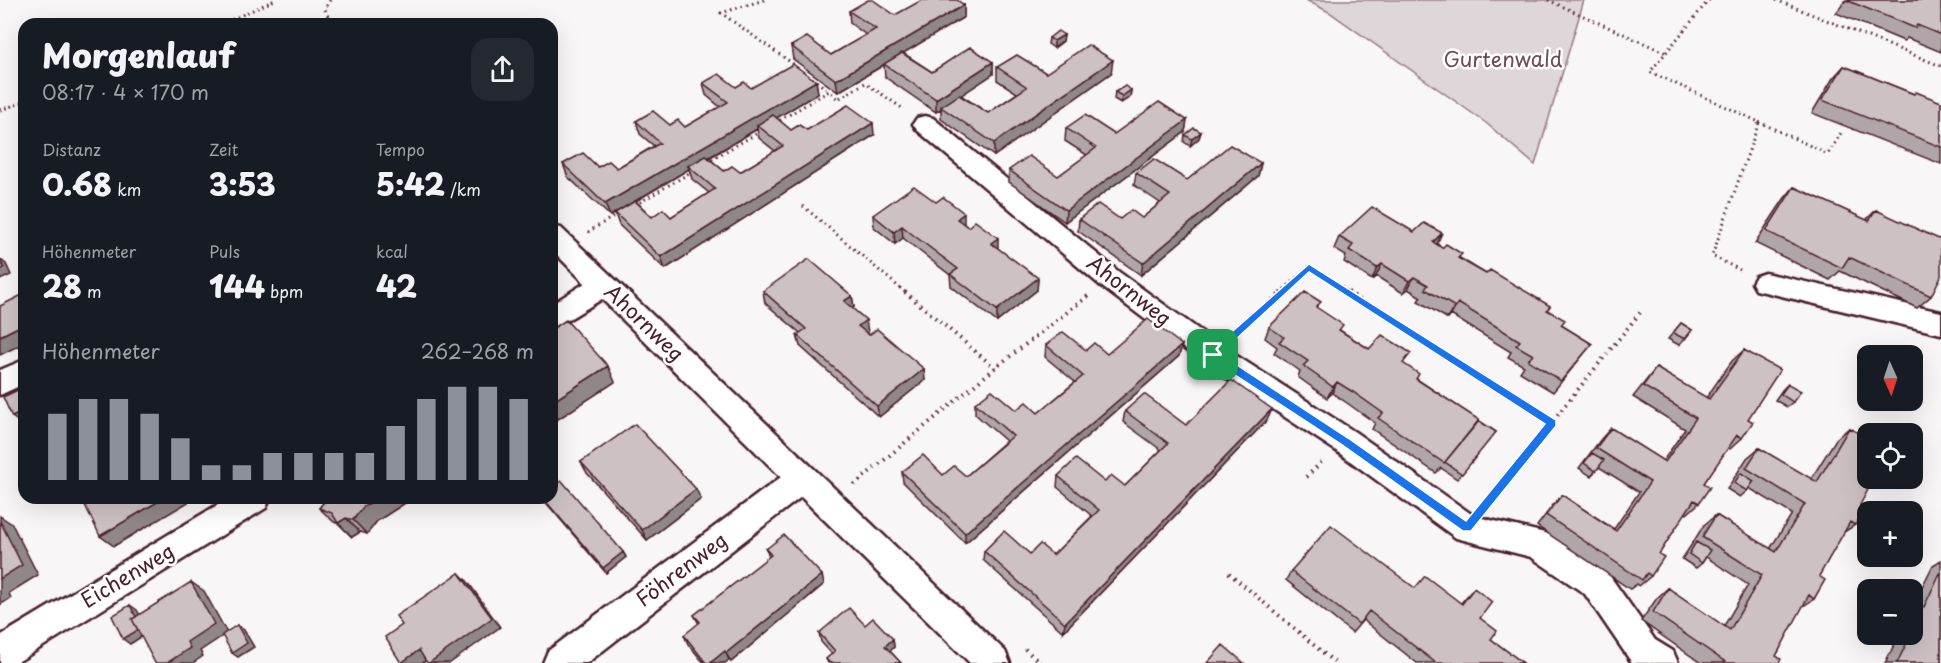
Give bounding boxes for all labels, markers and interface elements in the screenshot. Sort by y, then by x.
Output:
text: Morgenlauf [42,29,235,79]
button: share [471,38,534,101]
park label: Gurtenwald [1443,42,1563,74]
text: 08:17 · 4 × 170 m [42,77,209,107]
text: Distanz [42,137,101,161]
text: Zeit [209,137,238,161]
text: Tempo [376,137,425,161]
text: 0.68 [42,161,112,206]
text: 3:53 [209,161,276,206]
text: 5:42 [376,161,445,206]
text: km [112,177,141,201]
text: /km [445,177,481,201]
text: Höhenmeter [42,239,136,263]
text: Puls [209,239,240,263]
text: kcal [376,239,408,263]
street label: Ahornweg [1081,246,1180,333]
text: 28 [42,263,82,308]
text: 144 [209,263,265,308]
text: 42 [376,263,417,308]
street label: Ahornweg [598,275,693,368]
text: m [82,279,102,303]
text: bpm [265,279,303,303]
pin [1187,329,1238,380]
text: Höhenmeter [42,336,160,366]
text: 262–268 m [421,336,534,366]
icon: arrive [1196,338,1229,371]
north arrow [1857,345,1923,411]
map controls [1857,345,1923,645]
button: locate [1857,423,1923,489]
button: + [1857,501,1923,567]
street label: Föhrenweg [628,523,733,614]
street label: Eichenweg [74,534,180,615]
button: − [1857,579,1923,645]

